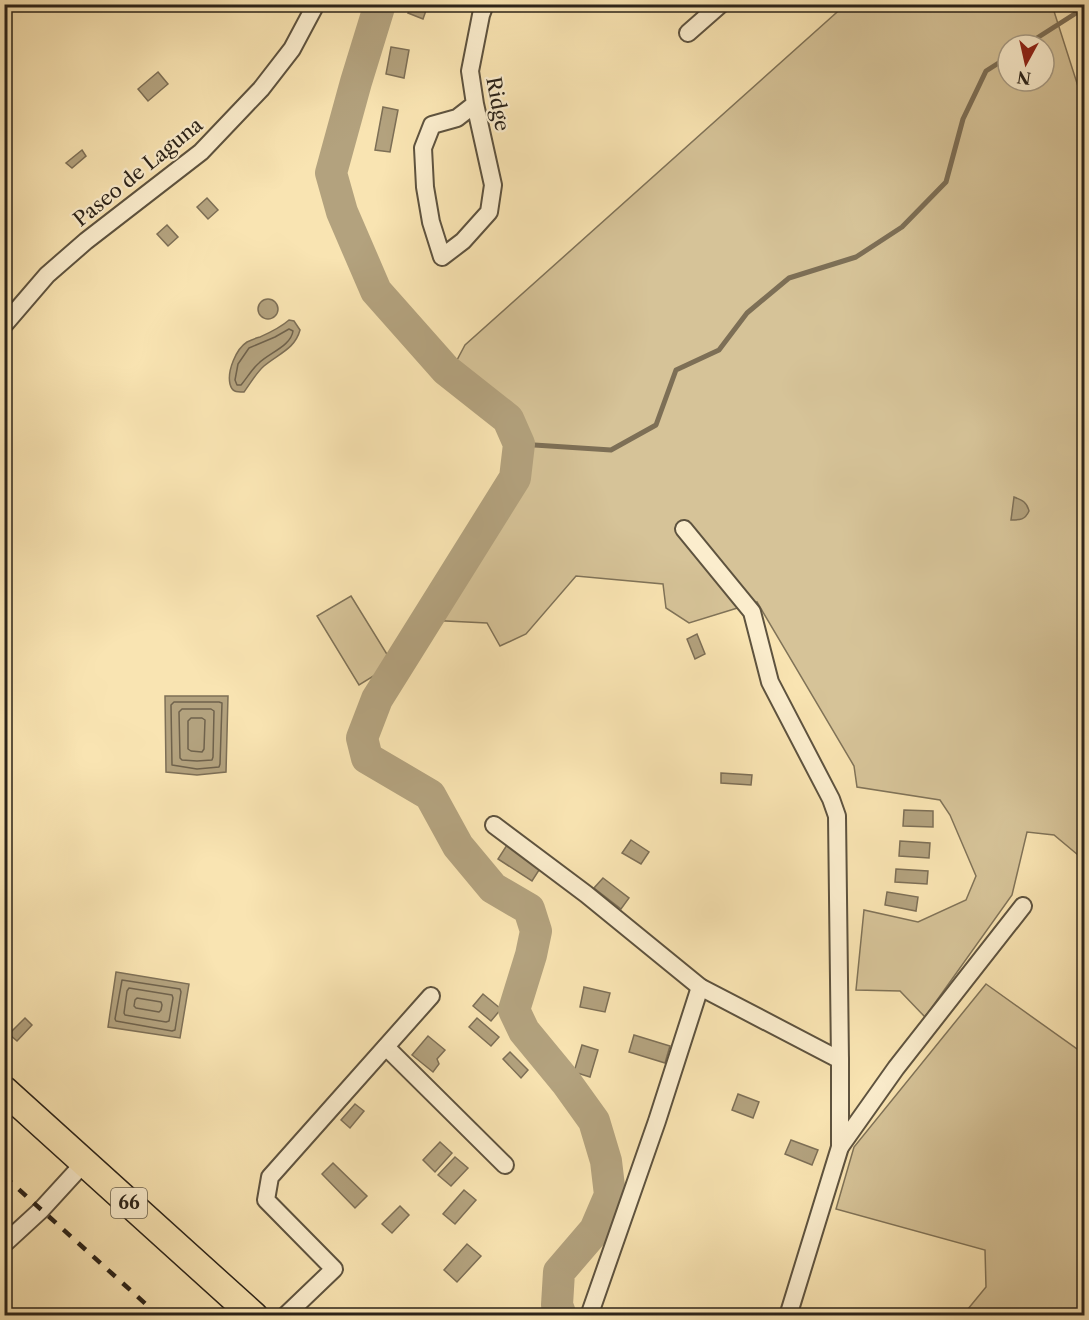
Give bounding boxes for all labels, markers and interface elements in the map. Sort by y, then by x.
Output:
north arrow [996,33,1056,93]
text: N [1016,67,1032,89]
street label: Ridge [481,75,515,133]
street label: Paseo de Laguna [69,112,208,231]
road number: 66 [111,1188,147,1218]

